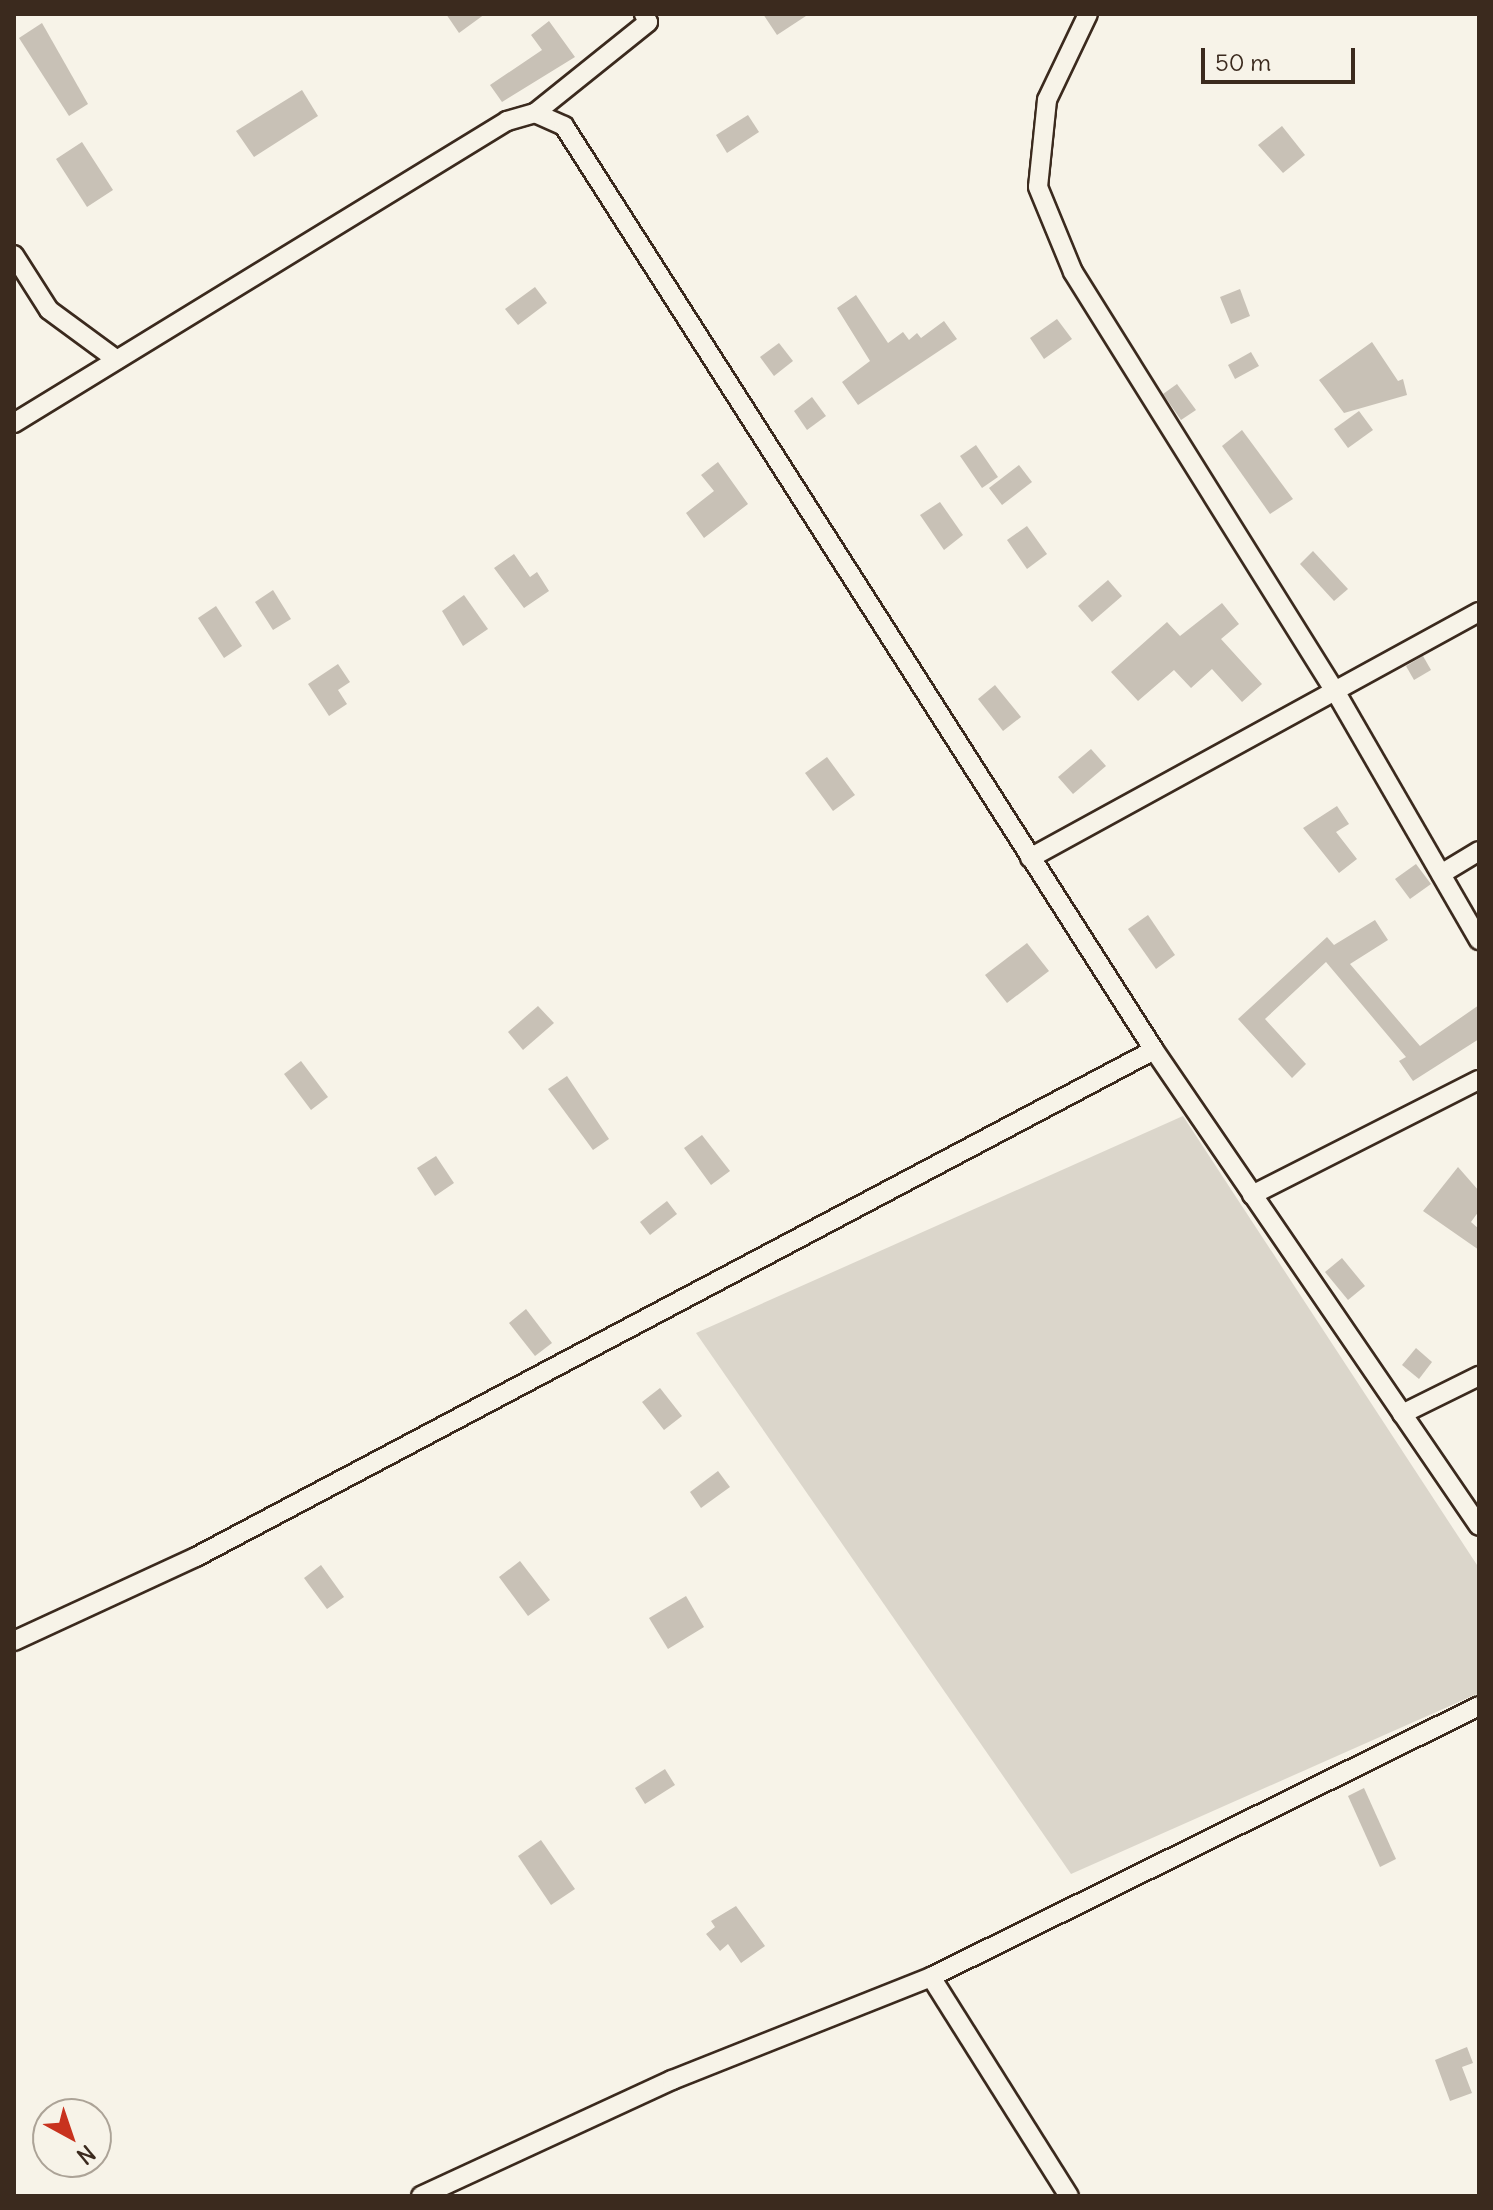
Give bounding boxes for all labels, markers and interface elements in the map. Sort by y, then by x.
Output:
scale bar [1205,32,1359,82]
text: 50 m [1215,47,1271,77]
north arrow [32,2098,112,2178]
text: N [71,2139,101,2170]

